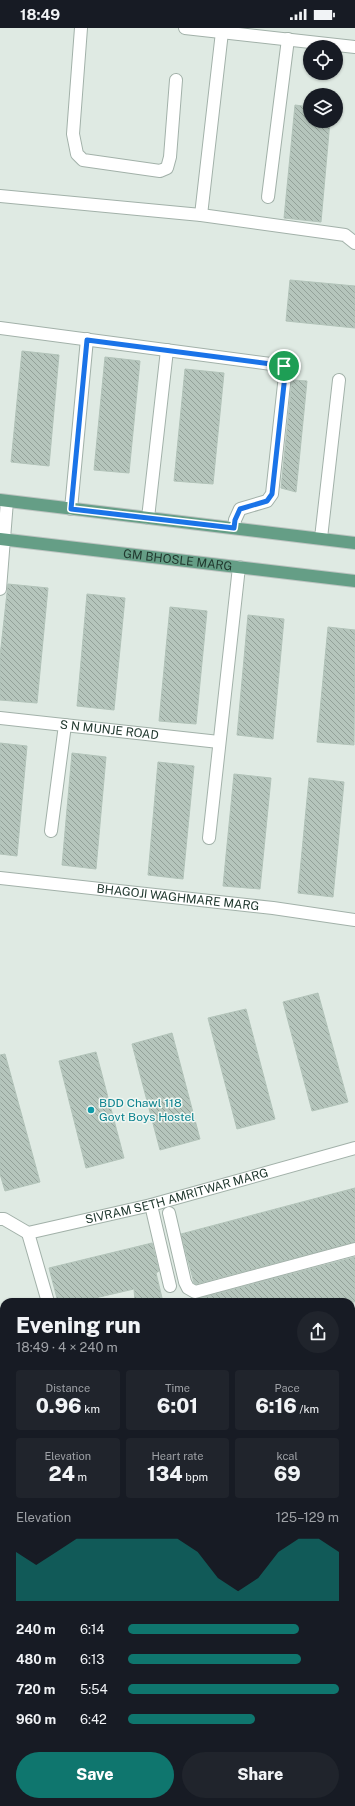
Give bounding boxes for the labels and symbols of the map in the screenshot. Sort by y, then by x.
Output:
pin [267,349,301,383]
street label: GM BHOSLE MARG [122,547,233,573]
street label: S N MUNJE ROAD [59,718,159,742]
street label: BHAGOJI WAGHMARE MARG [96,882,260,913]
place label: BDD Chawl 118 Govt Boys Hostel [99,1096,195,1124]
marker: BDD Chawl 118 Govt Boys Hostel [86,1105,96,1115]
street label: SIVRAM SETH AMRITWAR MARG [84,1166,270,1227]

